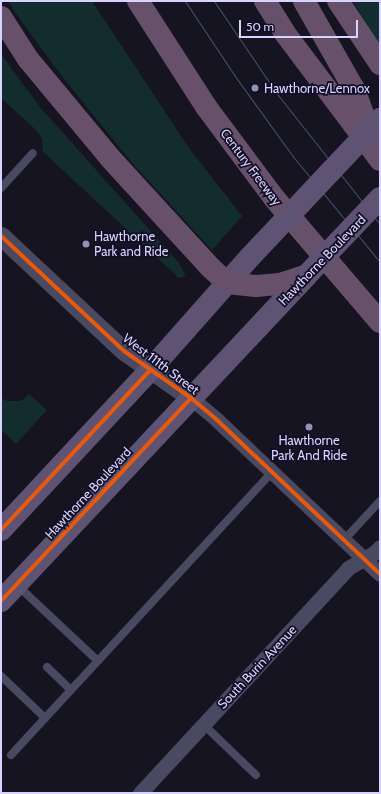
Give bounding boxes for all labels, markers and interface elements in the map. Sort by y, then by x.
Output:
scale bar [241,12,360,38]
text: 50 m [246,19,274,34]
place label: Hawthorne/Lennox [264,80,370,96]
marker: Hawthorne/Lennox [249,82,261,94]
street label: Century Freeway [217,126,285,208]
street label: Hawthorne Boulevard [275,212,369,308]
place label: Hawthorne Park and Ride [94,229,168,260]
marker: Hawthorne Park and Ride [81,239,91,249]
street label: West 111th Street [120,330,202,398]
marker: Hawthorne Park And Ride [304,422,314,432]
place label: Hawthorne Park And Ride [271,433,347,464]
street label: Hawthorne Boulevard [42,444,134,542]
street label: South Burin Avenue [214,622,300,712]

